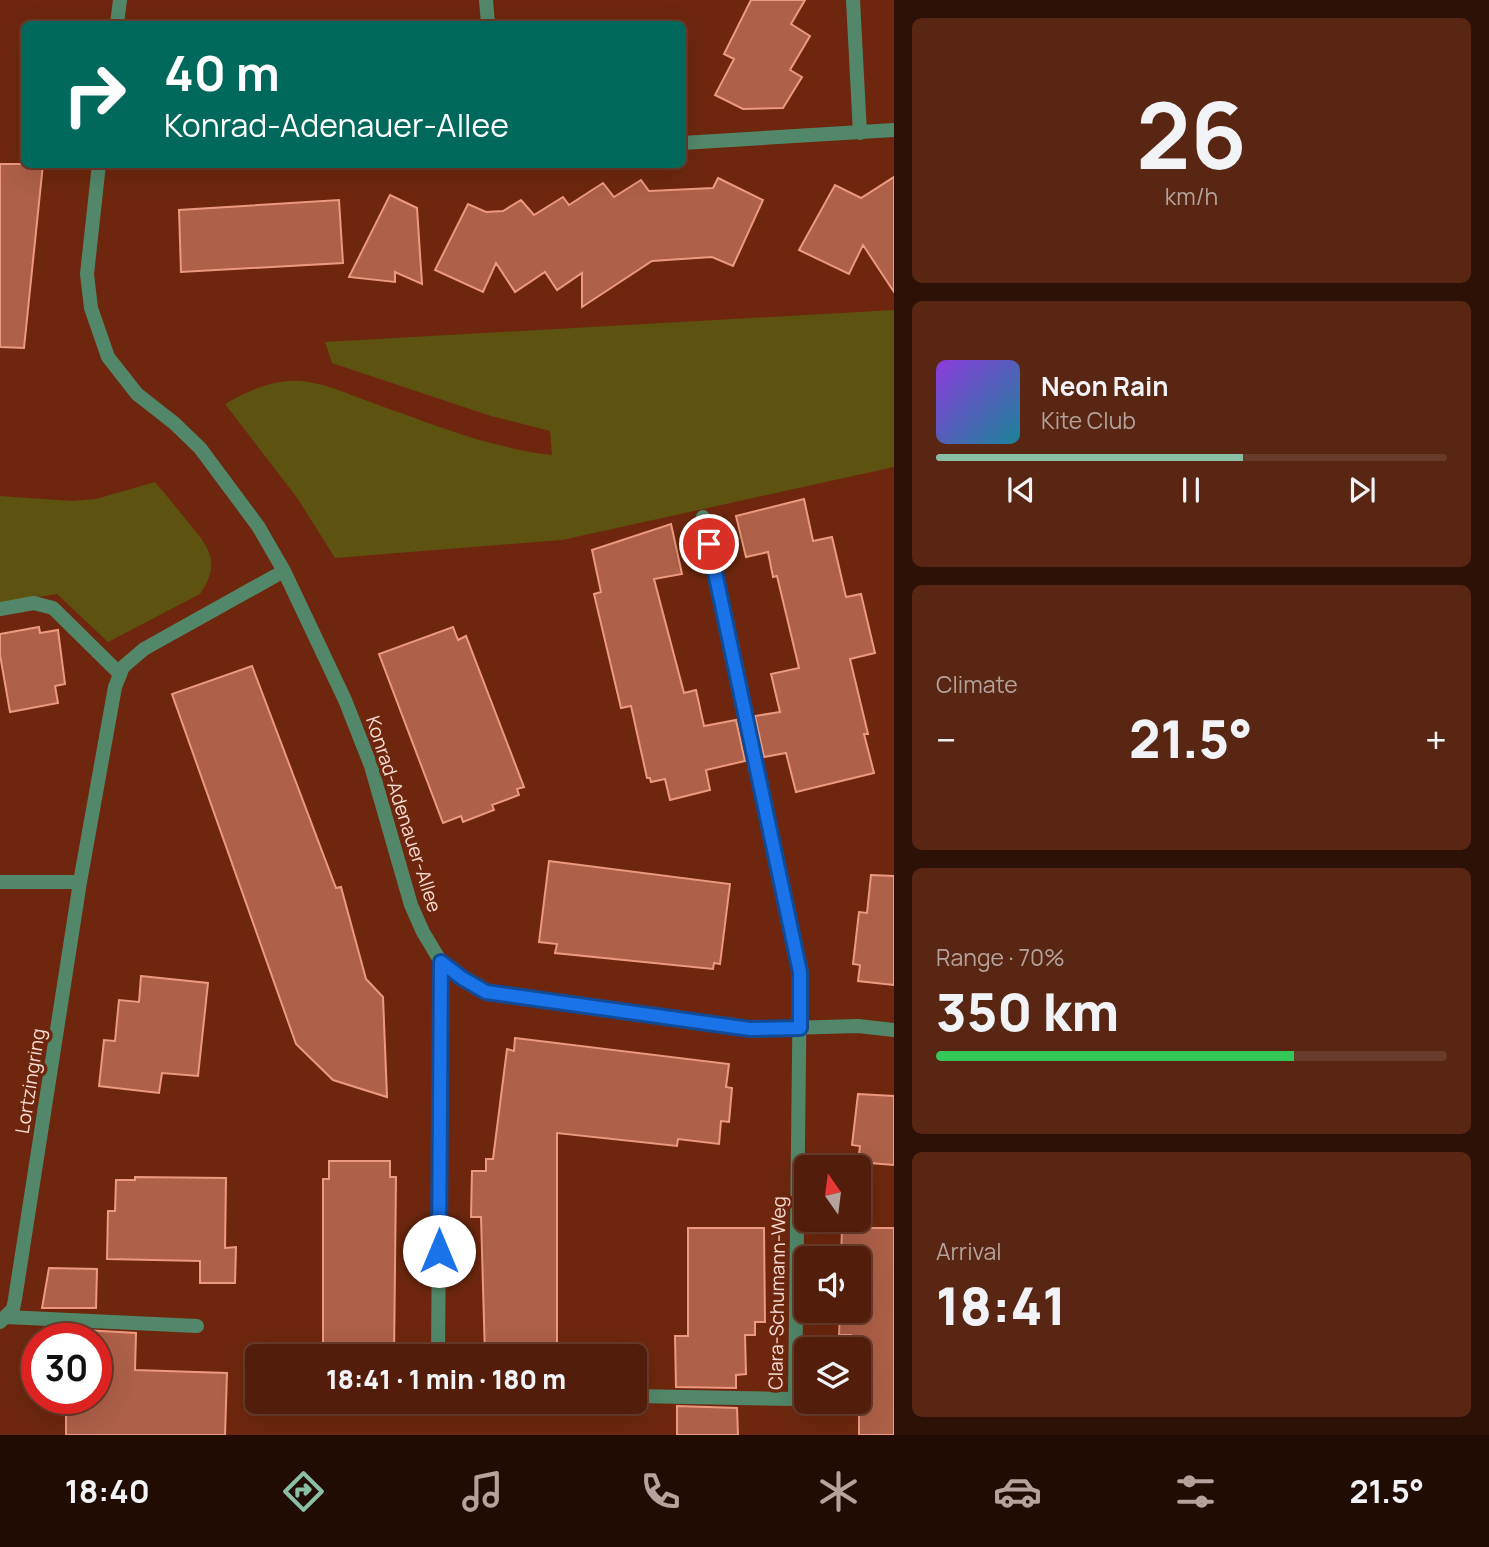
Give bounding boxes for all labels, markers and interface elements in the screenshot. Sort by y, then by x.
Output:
text: 40 m [164,39,280,106]
icon: right [49,49,140,140]
text: 26 [1136,72,1247,196]
text: Konrad-Adenauer-Allee [164,103,509,147]
text: km/h [1165,180,1218,212]
text: Neon Rain [1041,368,1169,404]
text: Kite Club [1041,404,1136,436]
icon: previous [1002,471,1040,509]
icon: pause [1172,471,1210,509]
icon: next [1343,471,1381,509]
pin [679,514,739,574]
icon: arrive [690,525,728,563]
text: Climate [936,668,1018,700]
text: 21.5° [1129,703,1253,774]
street label: Konrad-Adenauer-Allee [360,713,448,915]
text: − [936,713,957,765]
text: + [1425,713,1447,765]
text: Range · 70% [936,941,1065,973]
text: 350 km [936,976,1119,1047]
street label: Lortzingring [9,1026,51,1136]
north arrow [794,1155,872,1232]
map controls [794,1155,871,1414]
street label: Clara-Schumann-Weg [762,1196,792,1390]
position arrow [402,1214,476,1288]
text: Arrival [936,1235,1002,1267]
button: sound [794,1246,871,1323]
text: 18:41 [936,1270,1066,1341]
speed limit sign: 30 [21,1323,112,1414]
button: layers [794,1337,871,1414]
text: 18:41 · 1 min · 180 m [326,1361,566,1397]
icon: directions [279,1467,328,1516]
icon: music [458,1467,507,1516]
icon: phone [636,1467,685,1516]
icon: climate [814,1467,863,1516]
icon: car [993,1467,1042,1516]
icon: filters [1171,1467,1220,1516]
text: 18:40 [65,1469,150,1513]
text: 21.5° [1350,1469,1424,1513]

